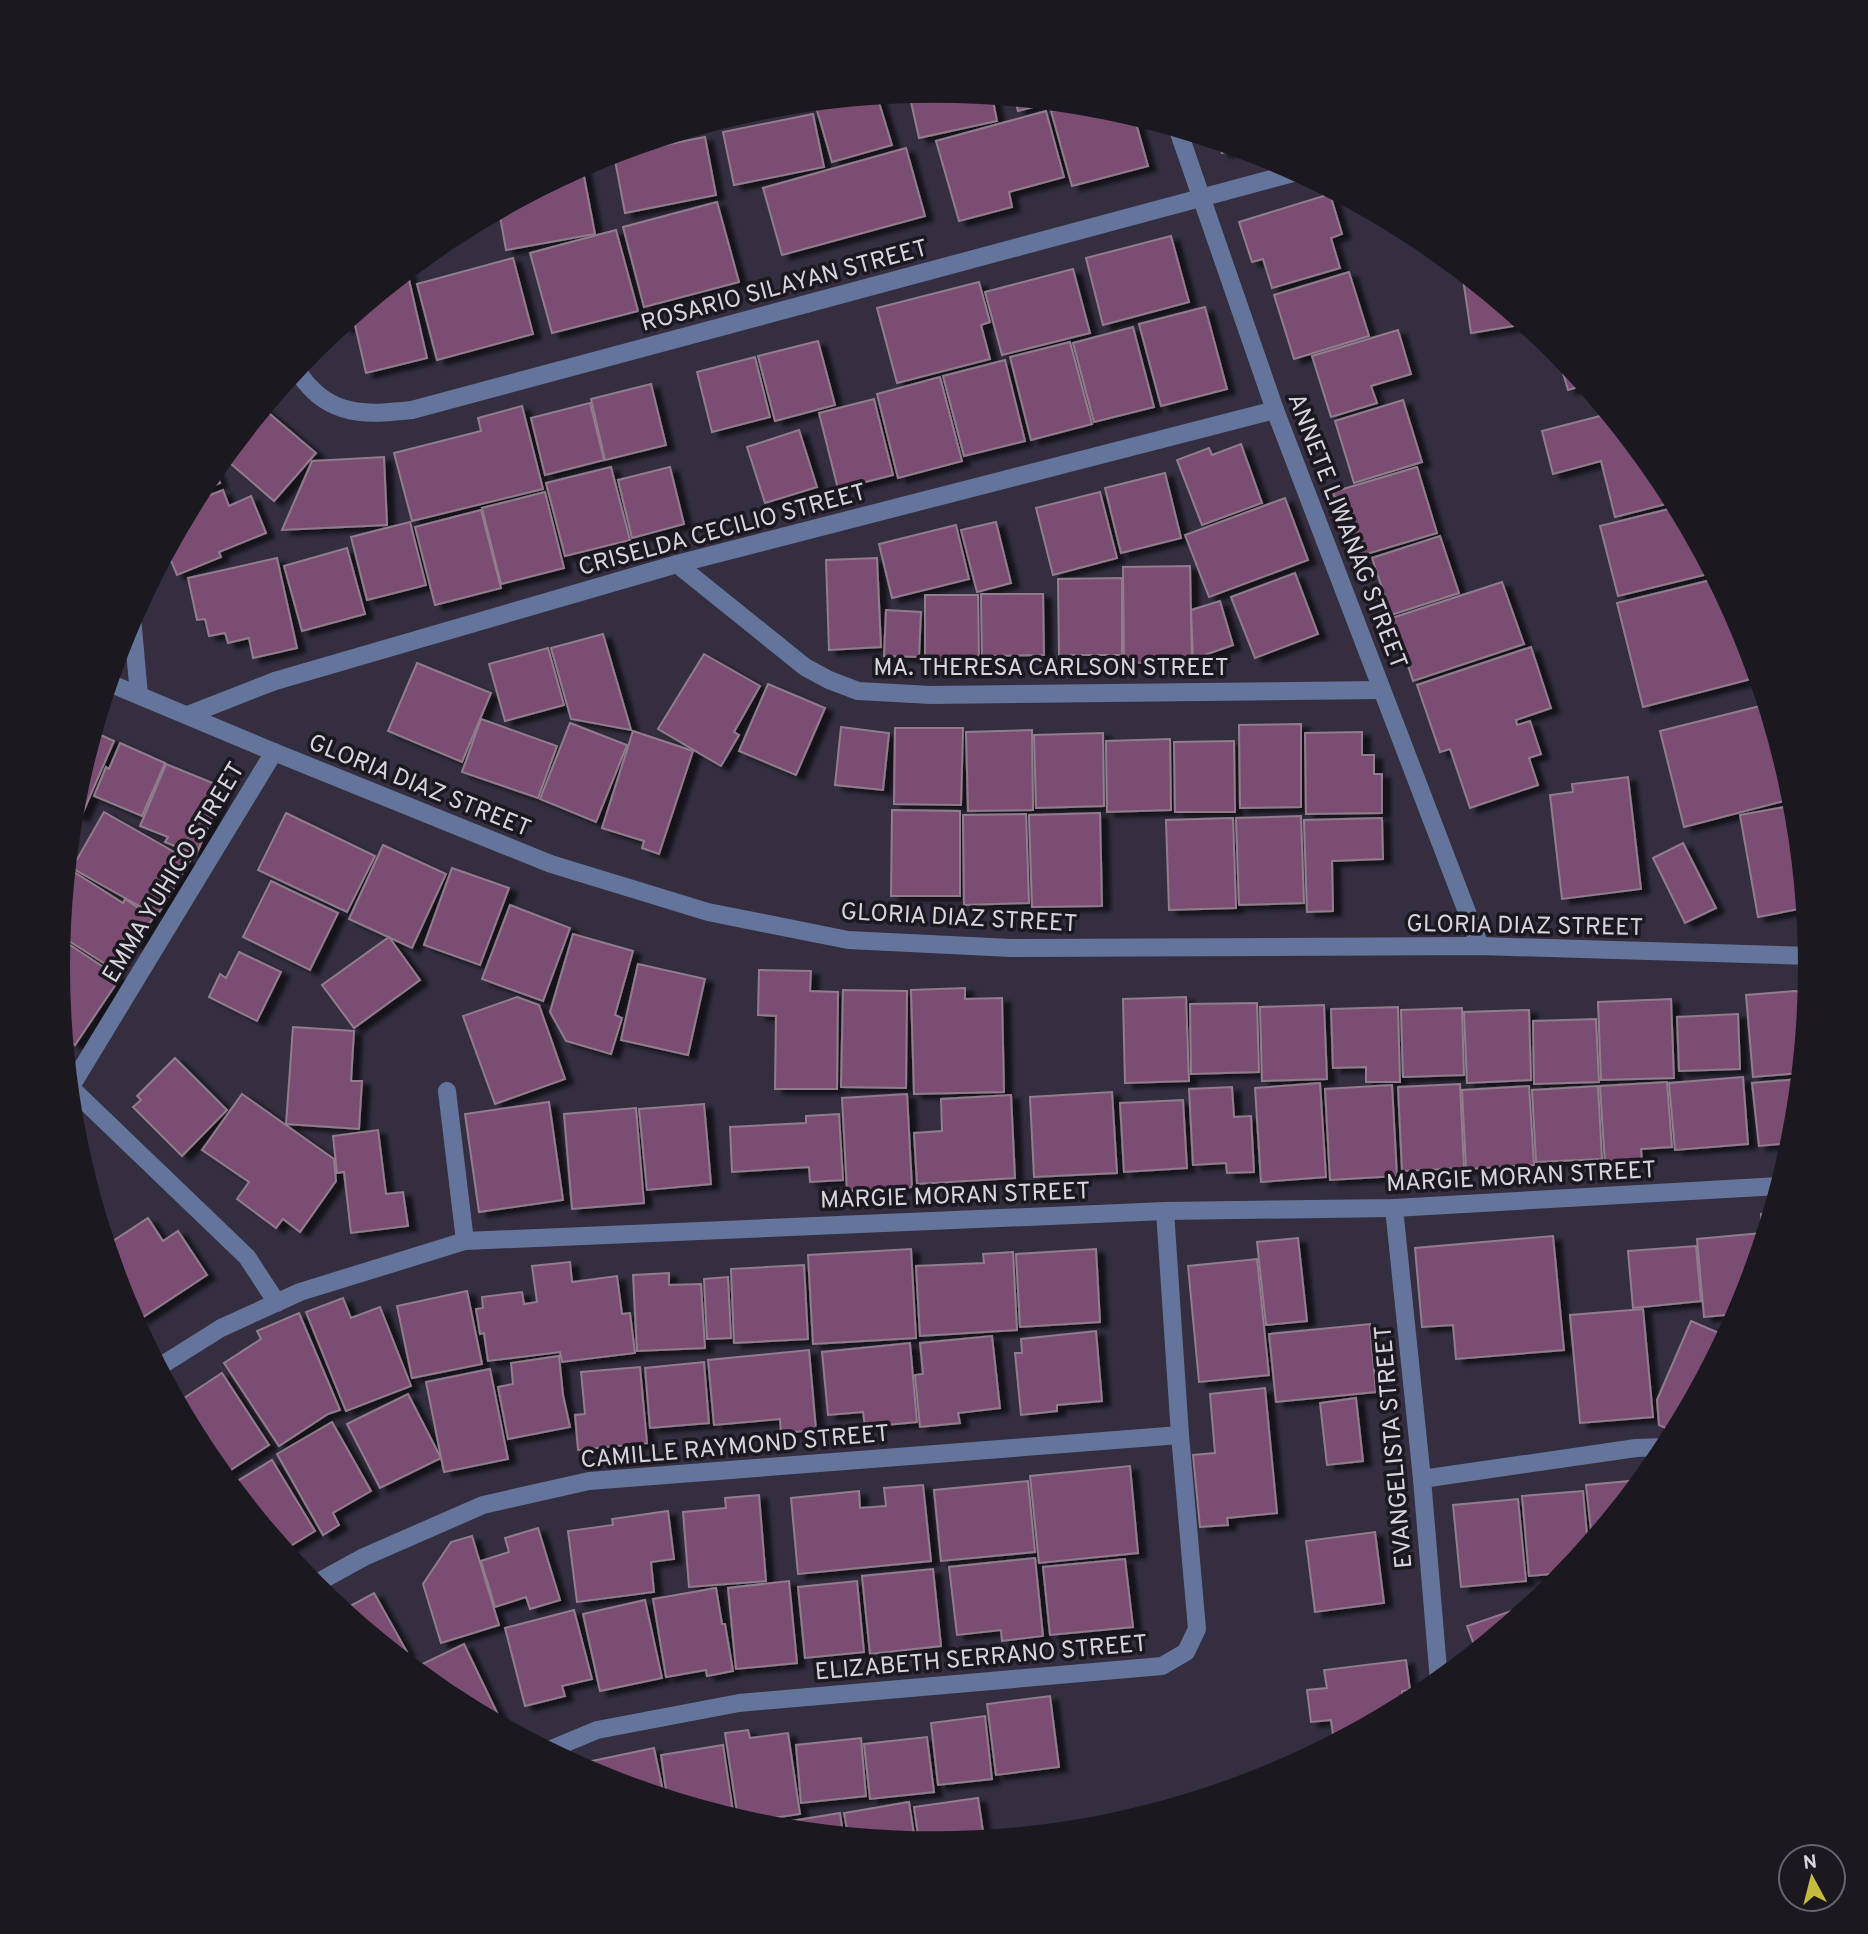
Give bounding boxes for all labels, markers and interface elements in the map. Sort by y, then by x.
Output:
street label: ROSARIO SILAYAN STREET [638,234,931,340]
street label: ANNETE LIWANAG STREET [1280,390,1413,674]
street label: CRISELDA CECILIO STREET [575,478,870,584]
street label: MA. THERESA CARLSON STREET [873,654,1229,684]
street label: GLORIA DIAZ STREET [304,729,535,845]
street label: EMMA YUHICO STREET [97,757,253,989]
street label: GLORIA DIAZ STREET [840,898,1078,940]
street label: GLORIA DIAZ STREET [1406,910,1644,944]
street label: MARGIE MORAN STREET [1385,1156,1657,1200]
street label: MARGIE MORAN STREET [819,1177,1091,1217]
street label: EVANGELISTA STREET [1369,1324,1421,1570]
street label: CAMILLE RAYMOND STREET [580,1420,891,1476]
street label: ELIZABETH SERRANO STREET [814,1630,1149,1688]
north arrow [1777,1843,1847,1913]
text: N [1802,1850,1818,1876]

